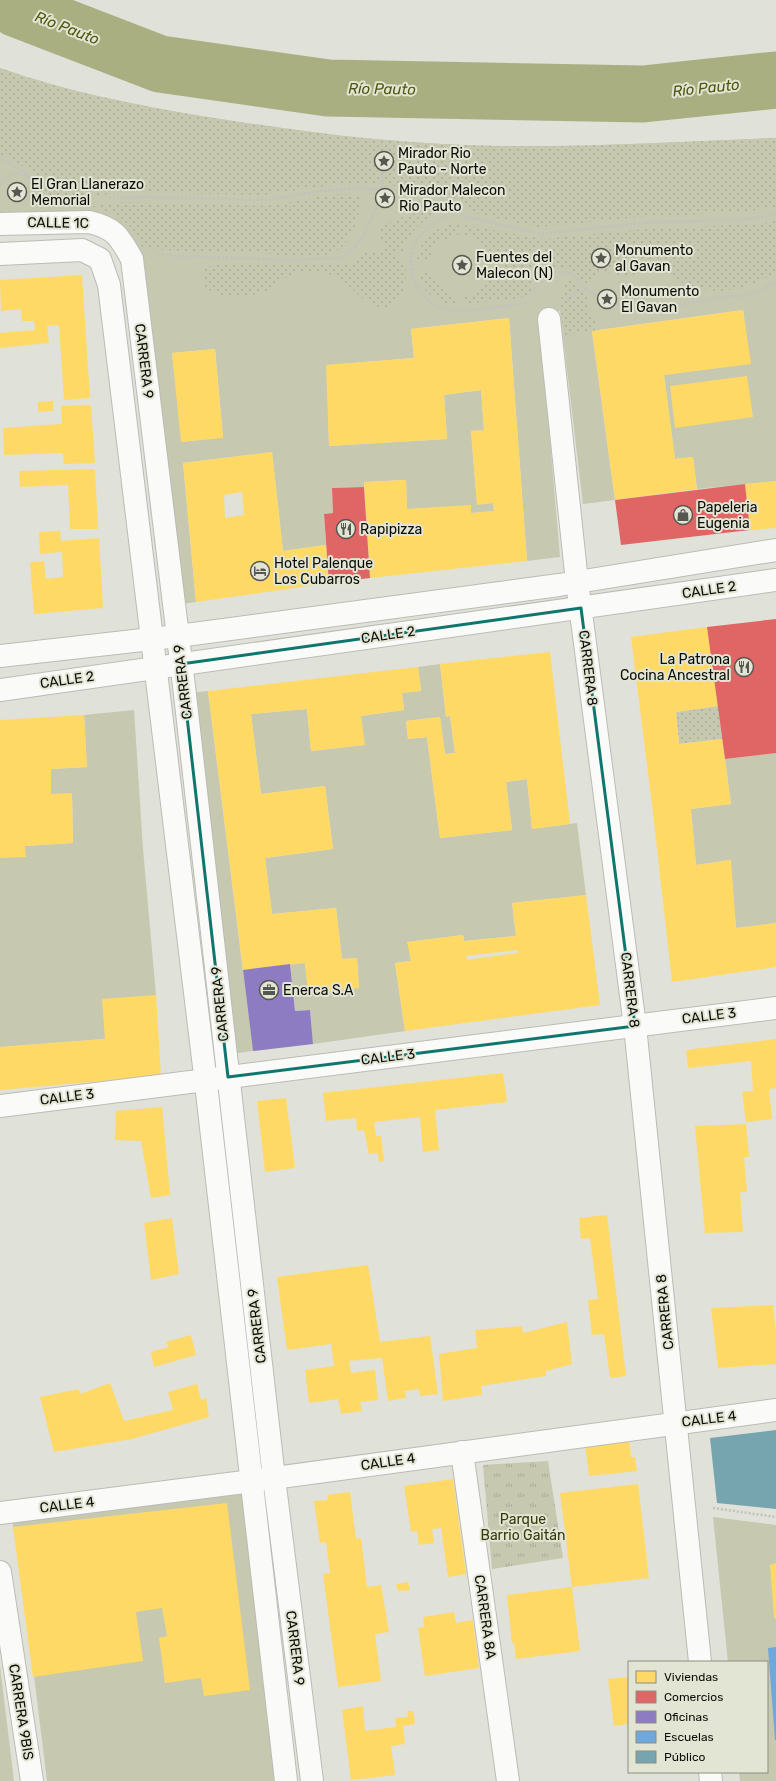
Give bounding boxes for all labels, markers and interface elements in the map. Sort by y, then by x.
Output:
water label: Río Pauto [32,7,102,49]
water label: Río Pauto [671,75,741,100]
water label: Río Pauto [348,79,416,99]
place label: Mirador Rio Pauto - Norte [398,145,487,178]
place icon: Mirador Rio Pauto - Norte [373,150,395,172]
place label: El Gran Llanerazo Memorial [31,176,144,209]
place icon: El Gran Llanerazo Memorial [6,181,28,203]
place label: Mirador Malecon Rio Pauto [399,182,506,215]
place icon: Mirador Malecon Rio Pauto [374,187,396,209]
street label: CALLE 1C [27,214,89,232]
place label: Monumento al Gavan [615,242,693,275]
place icon: Monumento al Gavan [590,247,612,269]
place label: Fuentes del Malecon (N) [476,249,553,282]
place icon: Fuentes del Malecon (N) [451,254,473,276]
place label: Monumento El Gavan [621,283,699,316]
place icon: Monumento El Gavan [596,288,618,310]
street label: CARRERA 9 [131,323,157,399]
place label: Papeleria Eugenia [697,499,757,532]
shop icon: Papeleria Eugenia [672,504,694,526]
restaurant icon: Rapipizza [335,518,357,540]
place label: Rapipizza [360,521,422,538]
place label: Hotel Palenque Los Cubarros [274,555,373,588]
hotel icon: Hotel Palenque Los Cubarros [249,560,271,582]
street label: CALLE 2 [681,578,737,602]
street label: CALLE 2 [360,623,416,647]
street label: CARRERA 8 [575,629,601,707]
street label: CARRERA 9 [170,644,196,720]
place label: La Patrona Cocina Ancestral [620,651,730,684]
restaurant icon: La Patrona Cocina Ancestral [733,656,755,678]
street label: CALLE 2 [39,668,95,692]
street label: CARRERA 8 [617,951,643,1029]
street label: CARRERA 9 [208,966,232,1042]
office icon: Enerca S.A [258,979,280,1001]
place label: Enerca S.A [283,982,354,999]
street label: CALLE 3 [681,1004,737,1028]
street label: CALLE 3 [360,1045,416,1069]
street label: CALLE 3 [39,1085,95,1109]
street label: CARRERA 8 [653,1273,677,1351]
street label: CARRERA 9 [244,1288,270,1364]
street label: CALLE 4 [681,1407,738,1431]
street label: CALLE 4 [360,1450,417,1474]
street label: CALLE 4 [39,1493,96,1517]
park label: Parque Barrio Gaitán [481,1511,565,1544]
street label: CARRERA 8A [471,1574,499,1661]
street label: CARRERA 9 [282,1610,308,1686]
legend [628,1661,768,1773]
street label: CARRERA 9BIS [5,1663,37,1762]
text: Viviendas [664,1670,718,1684]
text: Comercios [664,1690,723,1704]
text: Oficinas [664,1710,708,1724]
text: Escuelas [664,1730,714,1744]
text: Público [664,1750,706,1764]

